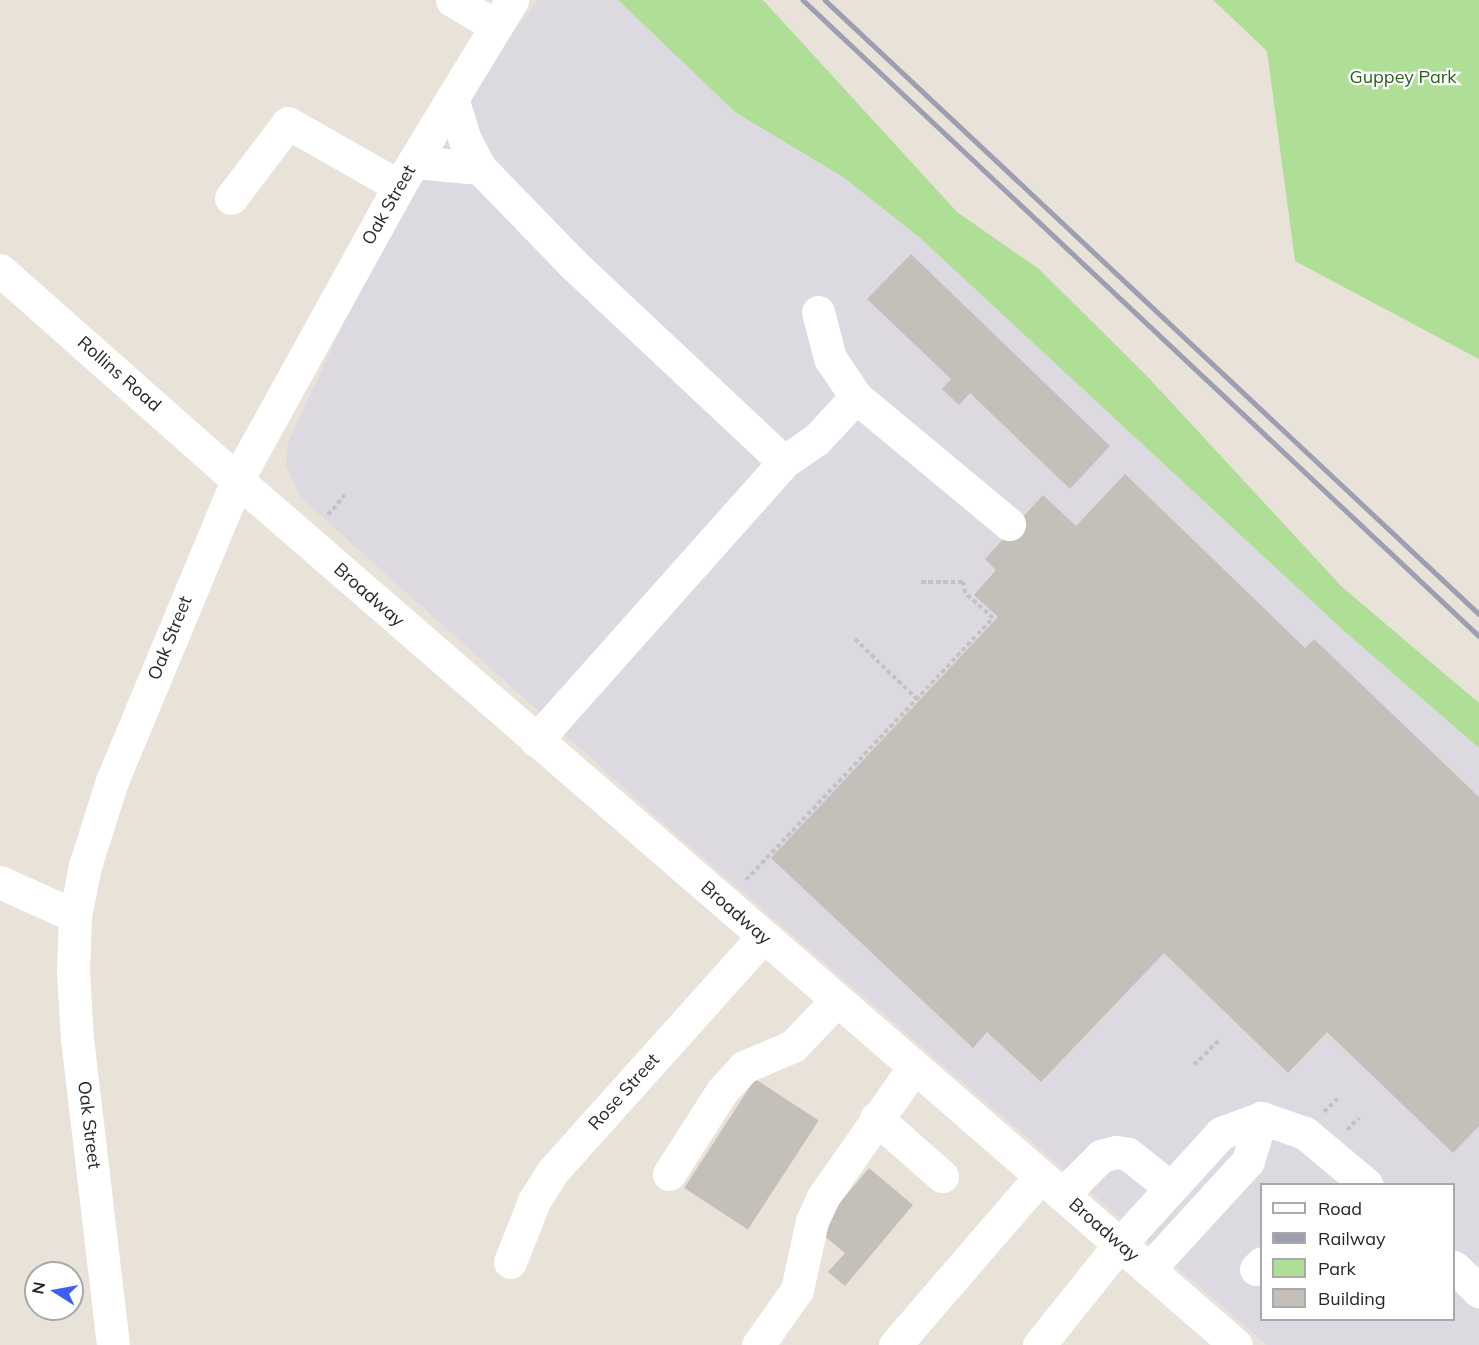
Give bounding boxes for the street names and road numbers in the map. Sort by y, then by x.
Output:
street label: Oak Street [358,161,420,249]
street label: Rollins Road [73,332,165,416]
street label: Broadway [329,559,409,631]
street label: Oak Street [143,593,197,683]
street label: Broadway [696,877,776,949]
street label: Rose Street [584,1049,664,1135]
street label: Oak Street [73,1080,105,1170]
street label: Broadway [1064,1194,1144,1266]

